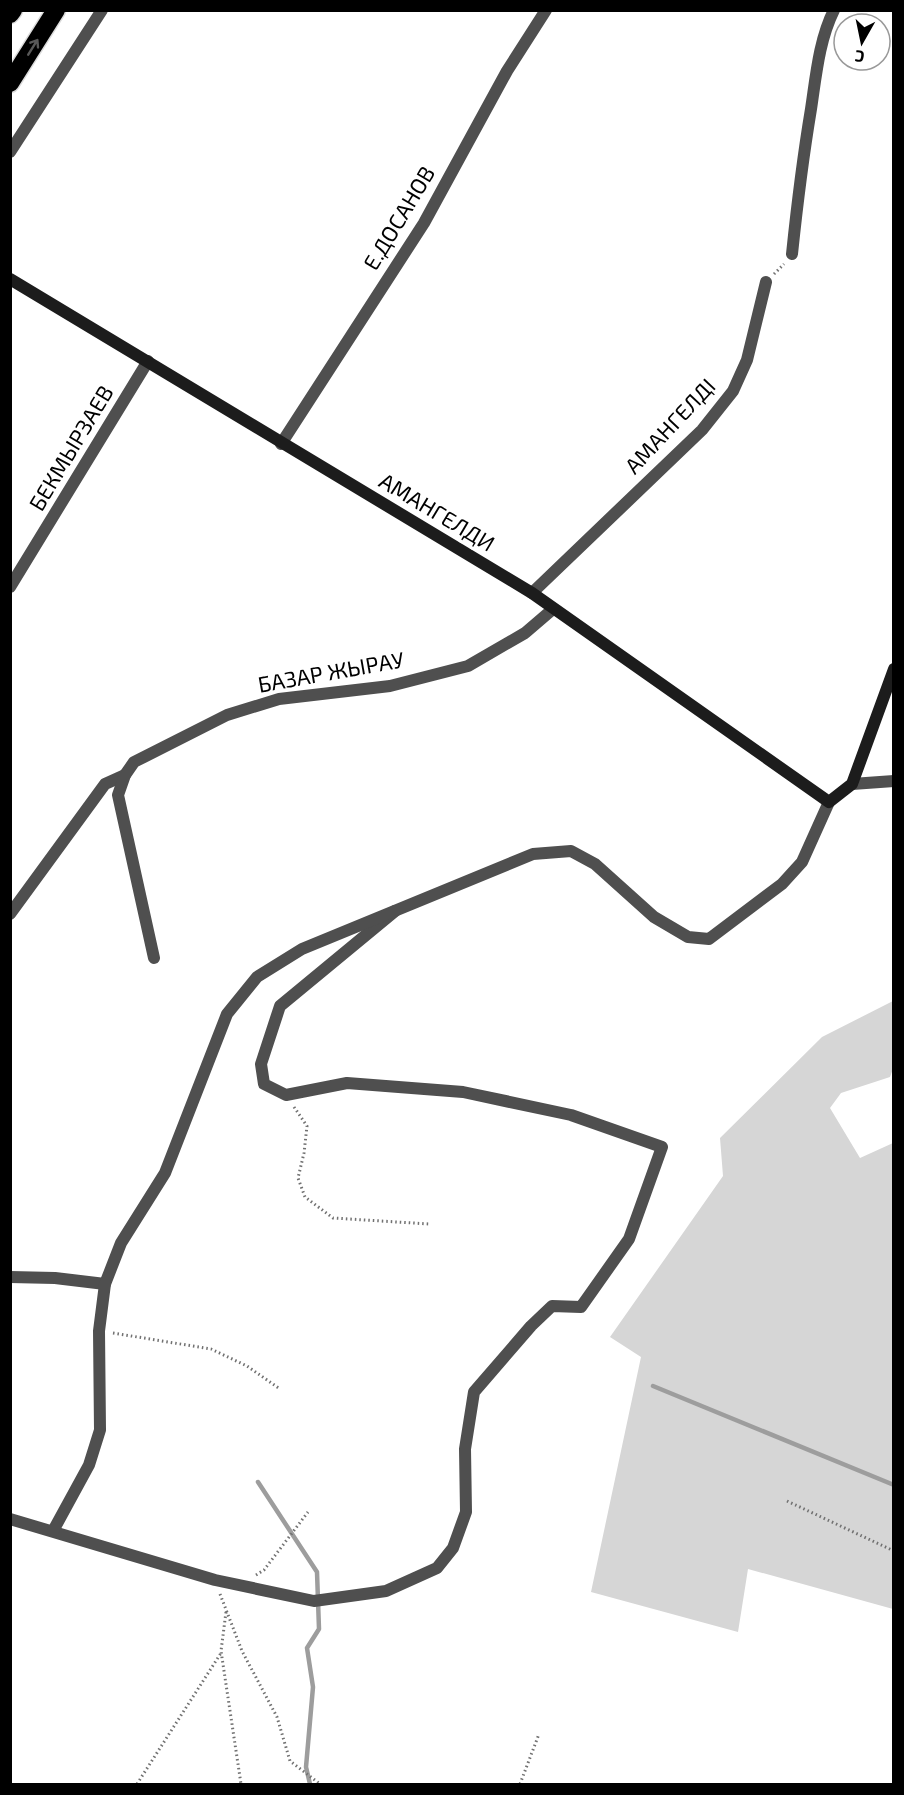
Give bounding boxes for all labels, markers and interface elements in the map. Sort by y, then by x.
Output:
north arrow [832,12,892,72]
one-way arrow [28,39,40,56]
text: С [853,47,866,67]
street label: Е.ДОСАНОВ [357,161,439,274]
street label: АМАНГЕЛДІ [619,372,720,478]
street label: БЕКМЫРЗАЕВ [23,380,118,515]
street label: АМАНГЕЛДИ [375,467,500,556]
street label: БАЗАР ЖЫРАУ [256,645,407,697]

